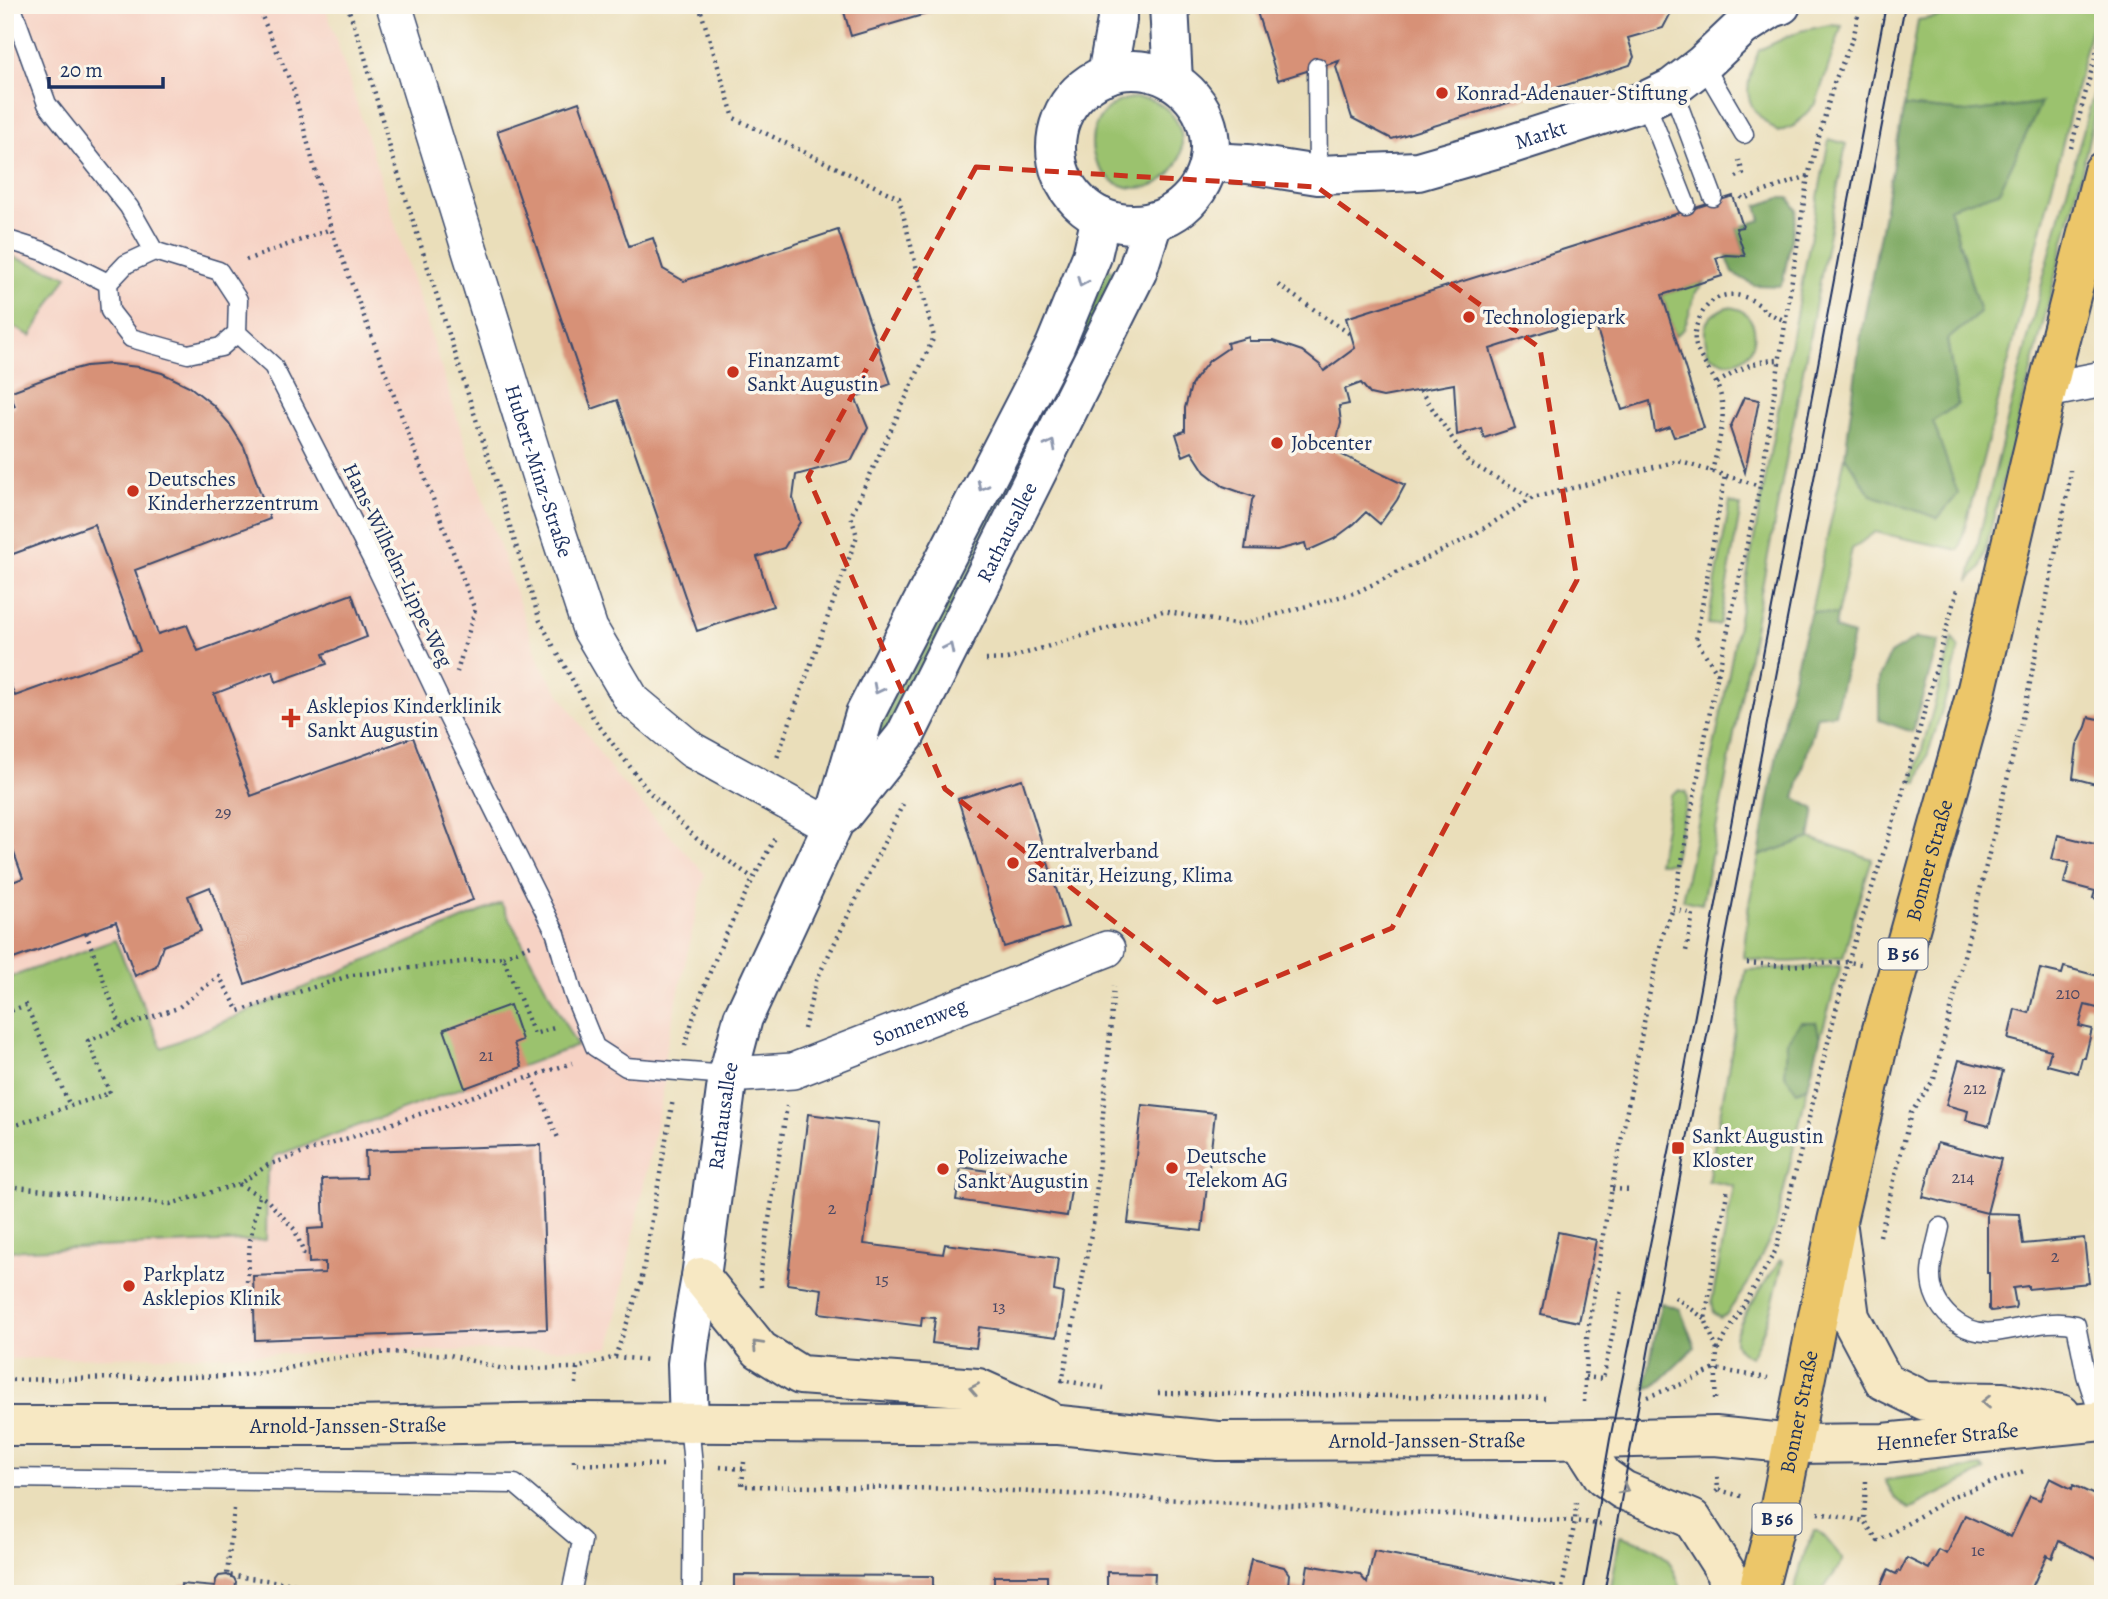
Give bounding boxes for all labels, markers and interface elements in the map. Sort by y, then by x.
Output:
scale bar [49,46,163,90]
text: 20 m [60,56,103,84]
place label: Konrad-Adenauer-Stiftung [1456,79,1688,107]
marker: Konrad-Adenauer-Stiftung [1434,85,1450,101]
street label: Markt [1511,113,1570,156]
one-way arrow [1076,275,1090,287]
place label: Technologiepark [1483,303,1626,331]
marker: Technologiepark [1461,309,1477,325]
place label: Finanzamt Sankt Augustin [747,346,878,398]
marker: Finanzamt Sankt Augustin [725,364,741,380]
street label: Hubert-Minz-Straße [498,381,580,561]
place label: Jobcenter [1291,429,1372,457]
marker: Jobcenter [1269,435,1285,451]
one-way arrow [1042,440,1056,452]
street label: Hans-Wilhelm-Lippe-Weg [336,458,460,672]
place label: Deutsches Kinderherzzentrum [147,465,319,517]
street label: Rathausallee [970,477,1044,587]
one-way arrow [977,479,991,492]
marker: Deutsches Kinderherzzentrum [125,483,141,499]
one-way arrow [941,643,955,655]
one-way arrow [873,681,886,694]
place label: Asklepios Kinderklinik Sankt Augustin [306,692,502,744]
marker: Asklepios Kinderklinik Sankt Augustin [281,708,301,728]
street label: Bonner Straße [1899,796,1959,924]
house number: 29 [215,800,231,824]
place label: Zentralverband Sanitär, Heizung, Klima [1027,837,1233,889]
marker: Zentralverband Sanitär, Heizung, Klima [1005,855,1021,871]
road number: B 56 [1878,938,1927,970]
house number: 210 [2056,981,2080,1005]
street label: Sonnenweg [868,991,971,1053]
house number: 21 [479,1043,493,1067]
street label: Rathausallee [701,1058,745,1171]
house number: 212 [1963,1076,1987,1100]
place label: Sankt Augustin Kloster [1692,1122,1823,1174]
marker: Sankt Augustin Kloster [1670,1140,1686,1156]
place label: Deutsche Telekom AG [1186,1142,1288,1194]
place label: Polizeiwache Sankt Augustin [957,1143,1088,1195]
marker: Deutsche Telekom AG [1164,1160,1180,1176]
marker: Polizeiwache Sankt Augustin [935,1161,951,1177]
house number: 214 [1952,1165,1974,1189]
house number: 2 [828,1196,837,1220]
house number: 2 [2051,1244,2060,1268]
place label: Parkplatz Asklepios Klinik [142,1260,281,1312]
house number: 15 [875,1267,889,1291]
marker: Parkplatz Asklepios Klinik [121,1278,137,1294]
house number: 13 [992,1294,1006,1318]
one-way arrow [753,1340,766,1353]
street label: Bonner Straße [1773,1348,1825,1476]
one-way arrow [968,1383,980,1398]
one-way arrow [1980,1394,1991,1410]
street label: Arnold-Janssen-Straße [249,1410,447,1440]
street label: Hennefer Straße [1876,1416,2020,1457]
street label: Arnold-Janssen-Straße [1328,1426,1525,1455]
one-way arrow [1617,1481,1629,1494]
road number: B 56 [1752,1504,1802,1534]
house number: 1e [1971,1538,1985,1562]

